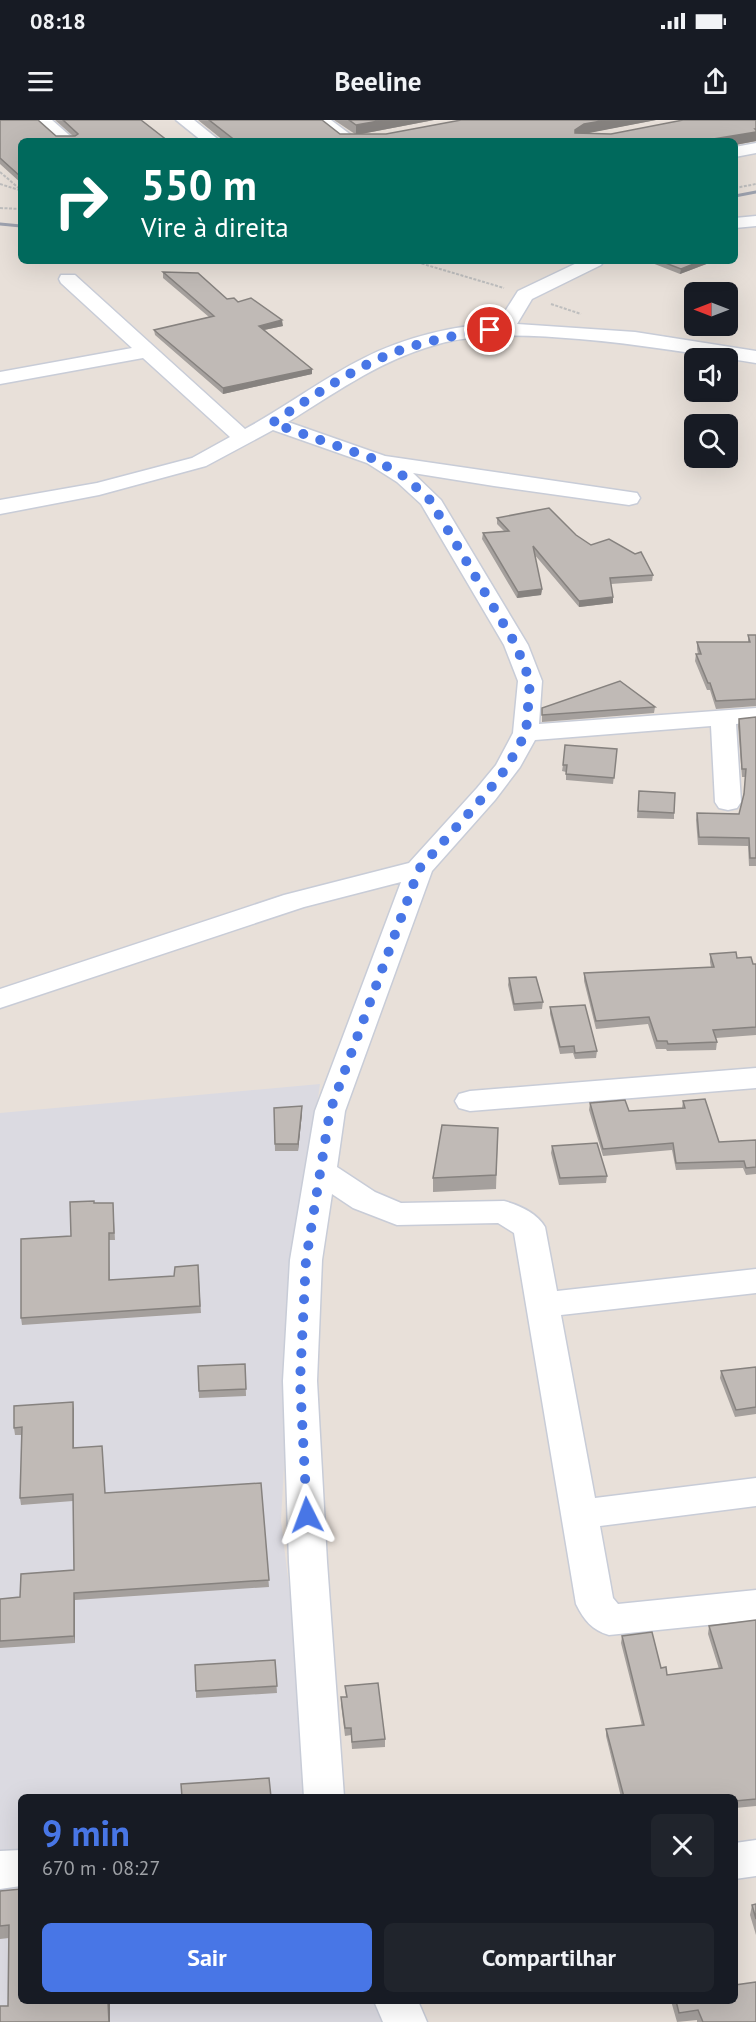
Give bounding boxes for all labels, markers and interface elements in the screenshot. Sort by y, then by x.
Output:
text: 08:18 [30,7,86,35]
text: Beeline [335,64,421,98]
icon: menu [24,65,57,98]
icon: share [699,65,732,98]
text: 550 m [141,157,257,212]
icon: right [42,162,120,240]
text: Vire à direita [141,210,289,244]
north arrow [684,282,738,336]
map controls [684,282,738,468]
pin [464,304,515,355]
icon: arrive [473,313,506,346]
button: sound [684,348,738,402]
button: search [684,414,738,468]
position arrow [275,1483,339,1547]
text: 9 min [42,1809,130,1856]
button: close [651,1814,714,1877]
text: 670 m · 08:27 [42,1855,160,1881]
button: Sair [42,1923,372,1992]
button: Compartilhar [384,1923,714,1992]

